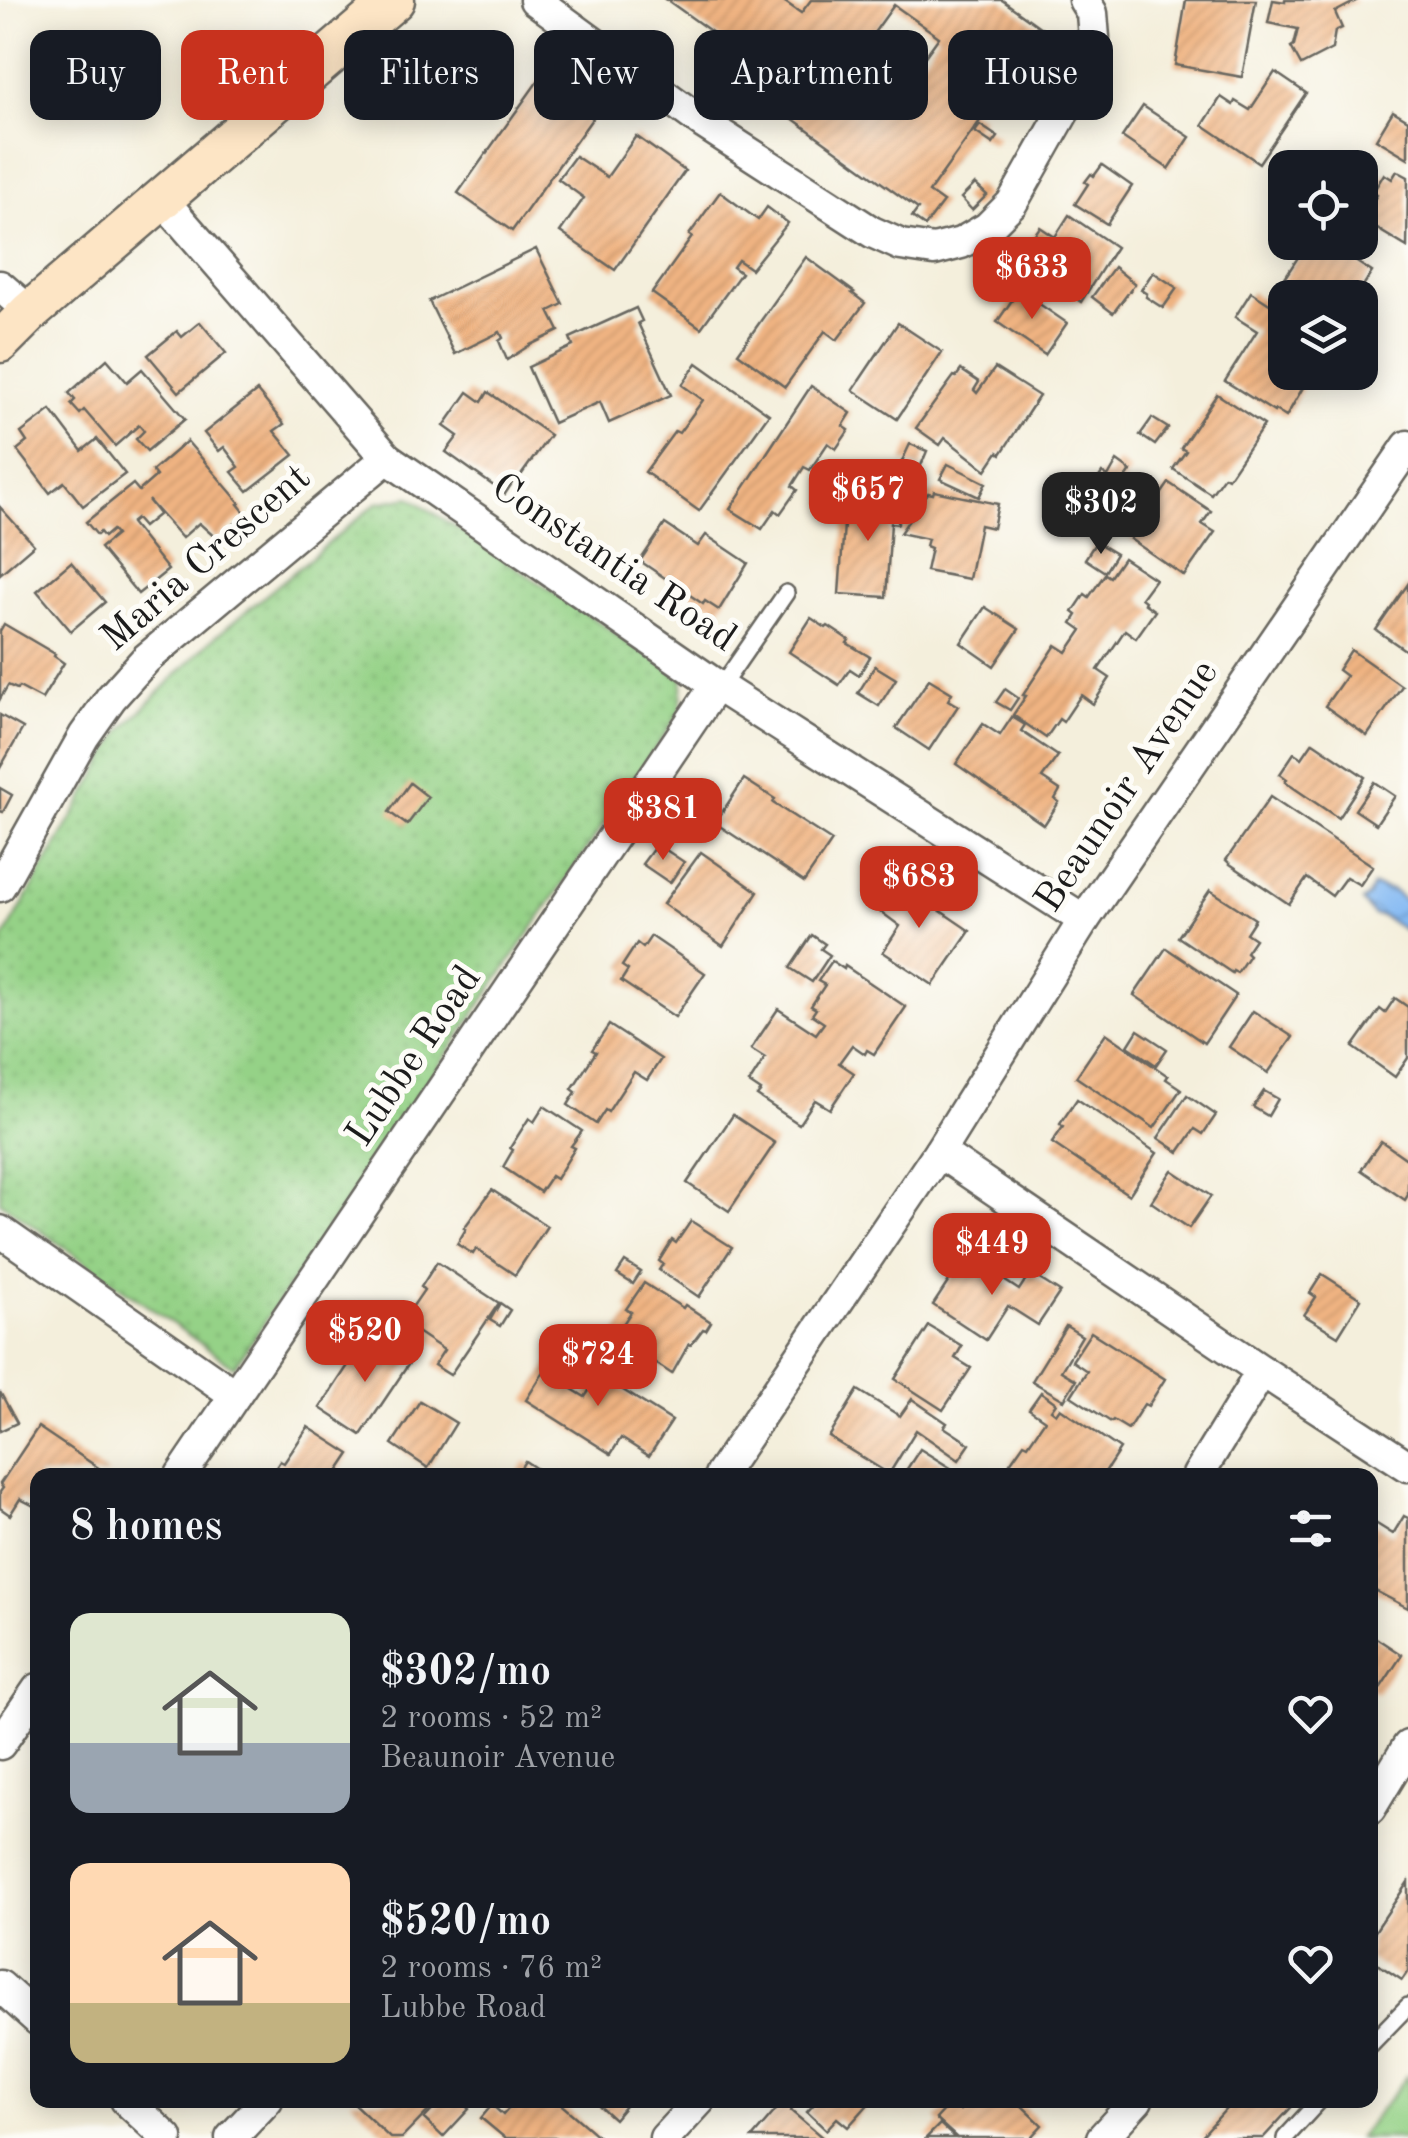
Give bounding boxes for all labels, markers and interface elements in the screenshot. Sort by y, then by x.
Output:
chip: Buy [30,30,161,120]
chip: Rent [181,30,324,120]
chip: Filters [344,30,514,120]
chip: New [534,30,674,120]
chip: Apartment [694,30,928,120]
chip: House [948,30,1113,120]
map controls [1268,150,1378,390]
button: locate [1268,150,1378,260]
pin: $633 [973,237,1091,322]
text: $633 [995,253,1069,285]
button: layers [1268,280,1378,390]
street label: Maria Crescent [95,458,319,660]
pin: $657 [809,459,927,544]
street label: Constantia Road [483,467,743,661]
pin: $302 [1042,472,1160,557]
text: $657 [831,475,905,507]
text: $302 [1064,488,1138,520]
street label: Beaunoir Avenue [1029,654,1227,920]
pin: $381 [604,778,722,863]
text: $381 [626,794,700,826]
pin: $683 [860,846,978,931]
text: $683 [882,862,956,894]
street label: Lubbe Road [340,960,490,1154]
pin: $449 [933,1213,1051,1298]
text: $449 [955,1229,1029,1261]
pin: $520 [306,1300,424,1385]
text: $520 [328,1316,402,1348]
pin: $724 [539,1324,657,1409]
text: $724 [561,1340,635,1372]
icon: filters [1283,1501,1338,1556]
text: 8 homes [70,1507,222,1549]
text: $302/mo [380,1652,551,1694]
icon: home [150,1653,270,1773]
icon: heart [1283,1686,1338,1741]
text: 2 rooms · 52 m² [380,1703,602,1735]
text: Beaunoir Avenue [380,1743,615,1775]
text: $520/mo [380,1902,551,1944]
icon: home [150,1903,270,2023]
icon: heart [1283,1936,1338,1991]
text: 2 rooms · 76 m² [380,1953,602,1985]
text: Lubbe Road [380,1993,546,2025]

